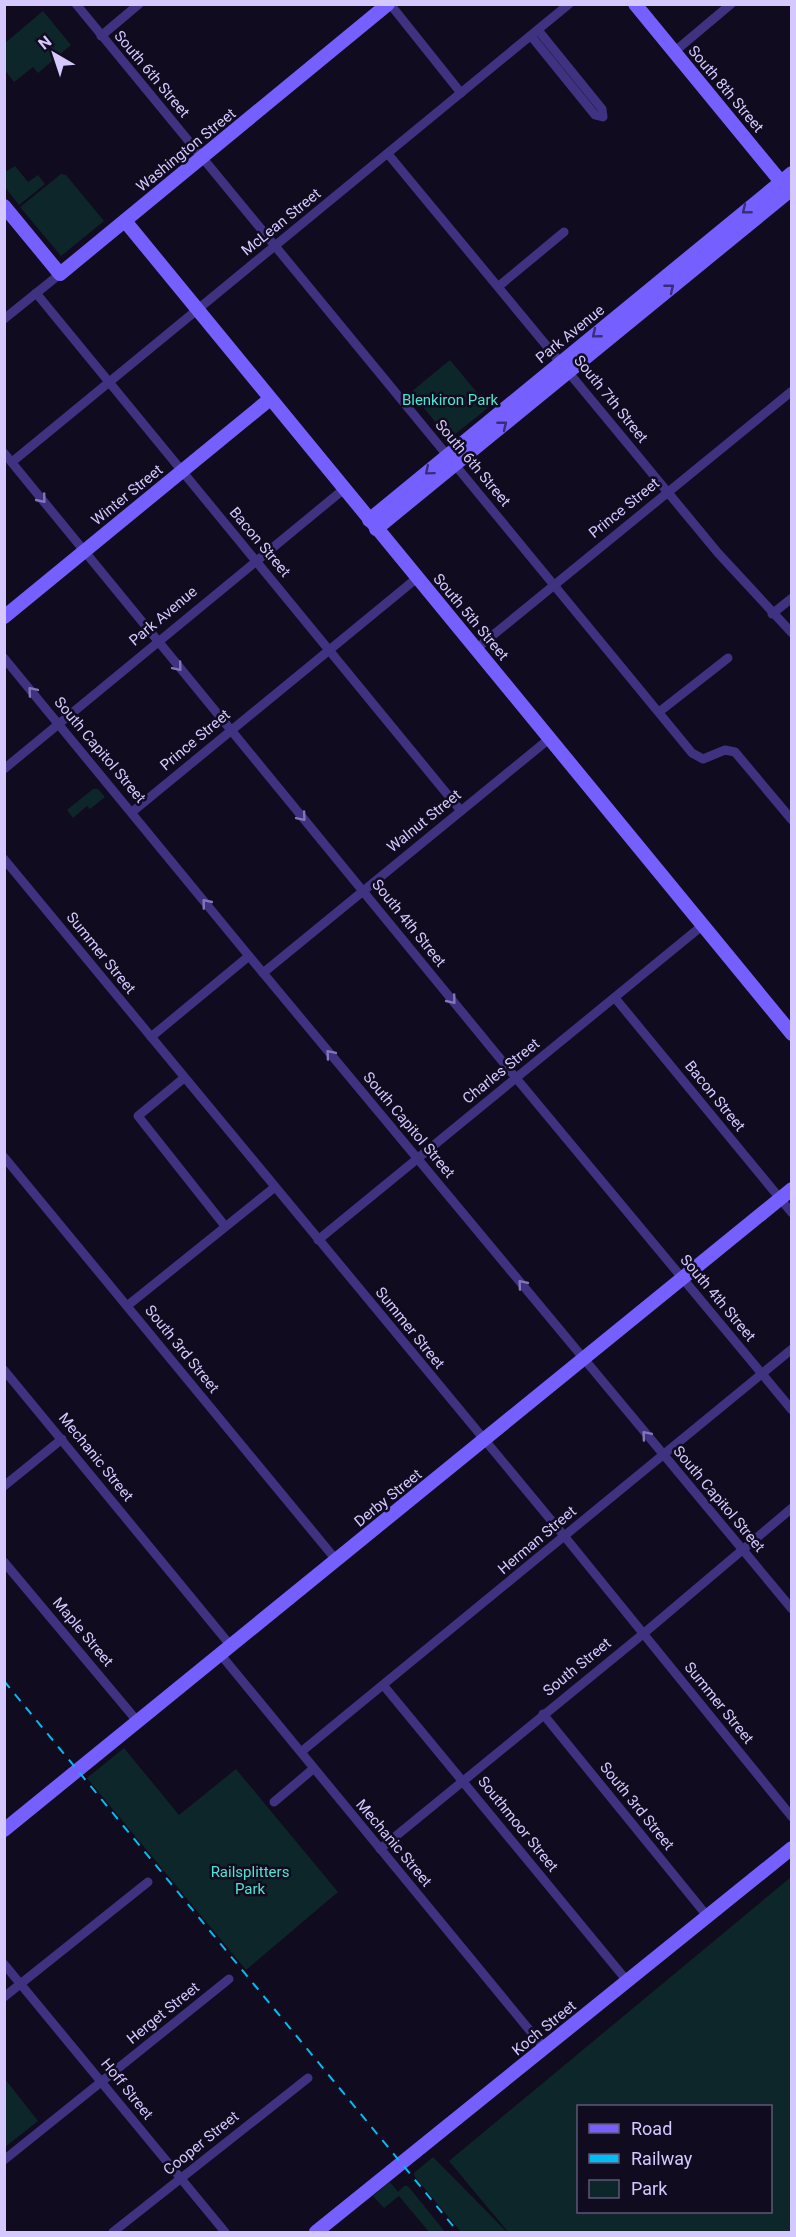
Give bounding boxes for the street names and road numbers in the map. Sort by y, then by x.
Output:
street label: South 6th Street [111,27,194,121]
street label: South 8th Street [685,42,768,136]
street label: Washington Street [133,104,239,196]
street label: McLean Street [238,185,324,259]
street label: Park Avenue [532,301,608,367]
street label: South 7th Street [570,352,652,447]
street label: South 6th Street [432,416,515,510]
street label: Winter Street [88,461,166,529]
street label: Prince Street [585,474,663,542]
street label: Bacon Street [226,503,294,581]
street label: South 5th Street [430,570,513,664]
street label: Park Avenue [125,582,201,650]
street label: South Capitol Street [50,693,150,807]
street label: Prince Street [156,706,234,774]
street label: Walnut Street [384,786,465,856]
street label: South 4th Street [368,876,450,971]
street label: Summer Street [63,909,139,998]
street label: Charles Street [459,1034,543,1108]
street label: Bacon Street [681,1057,749,1135]
street label: South Capitol Street [359,1068,459,1182]
street label: South 4th Street [677,1251,760,1345]
street label: Summer Street [372,1284,448,1373]
street label: South 3rd Street [141,1301,223,1397]
street label: Mechanic Street [55,1409,137,1505]
street label: South Capitol Street [669,1442,769,1556]
street label: Derby Street [351,1465,425,1531]
street label: Herman Street [494,1502,580,1578]
street label: Maple Street [49,1594,117,1670]
street label: South Street [539,1634,615,1700]
street label: Summer Street [681,1659,757,1748]
street label: South 3rd Street [596,1758,678,1854]
street label: Southmoor Street [474,1773,562,1875]
street label: Mechanic Street [352,1796,436,1890]
street label: Herget Street [123,1978,203,2048]
street label: Koch Street [508,1997,580,2059]
street label: Hoff Street [97,2055,157,2123]
street label: Cooper Street [160,2107,242,2179]

